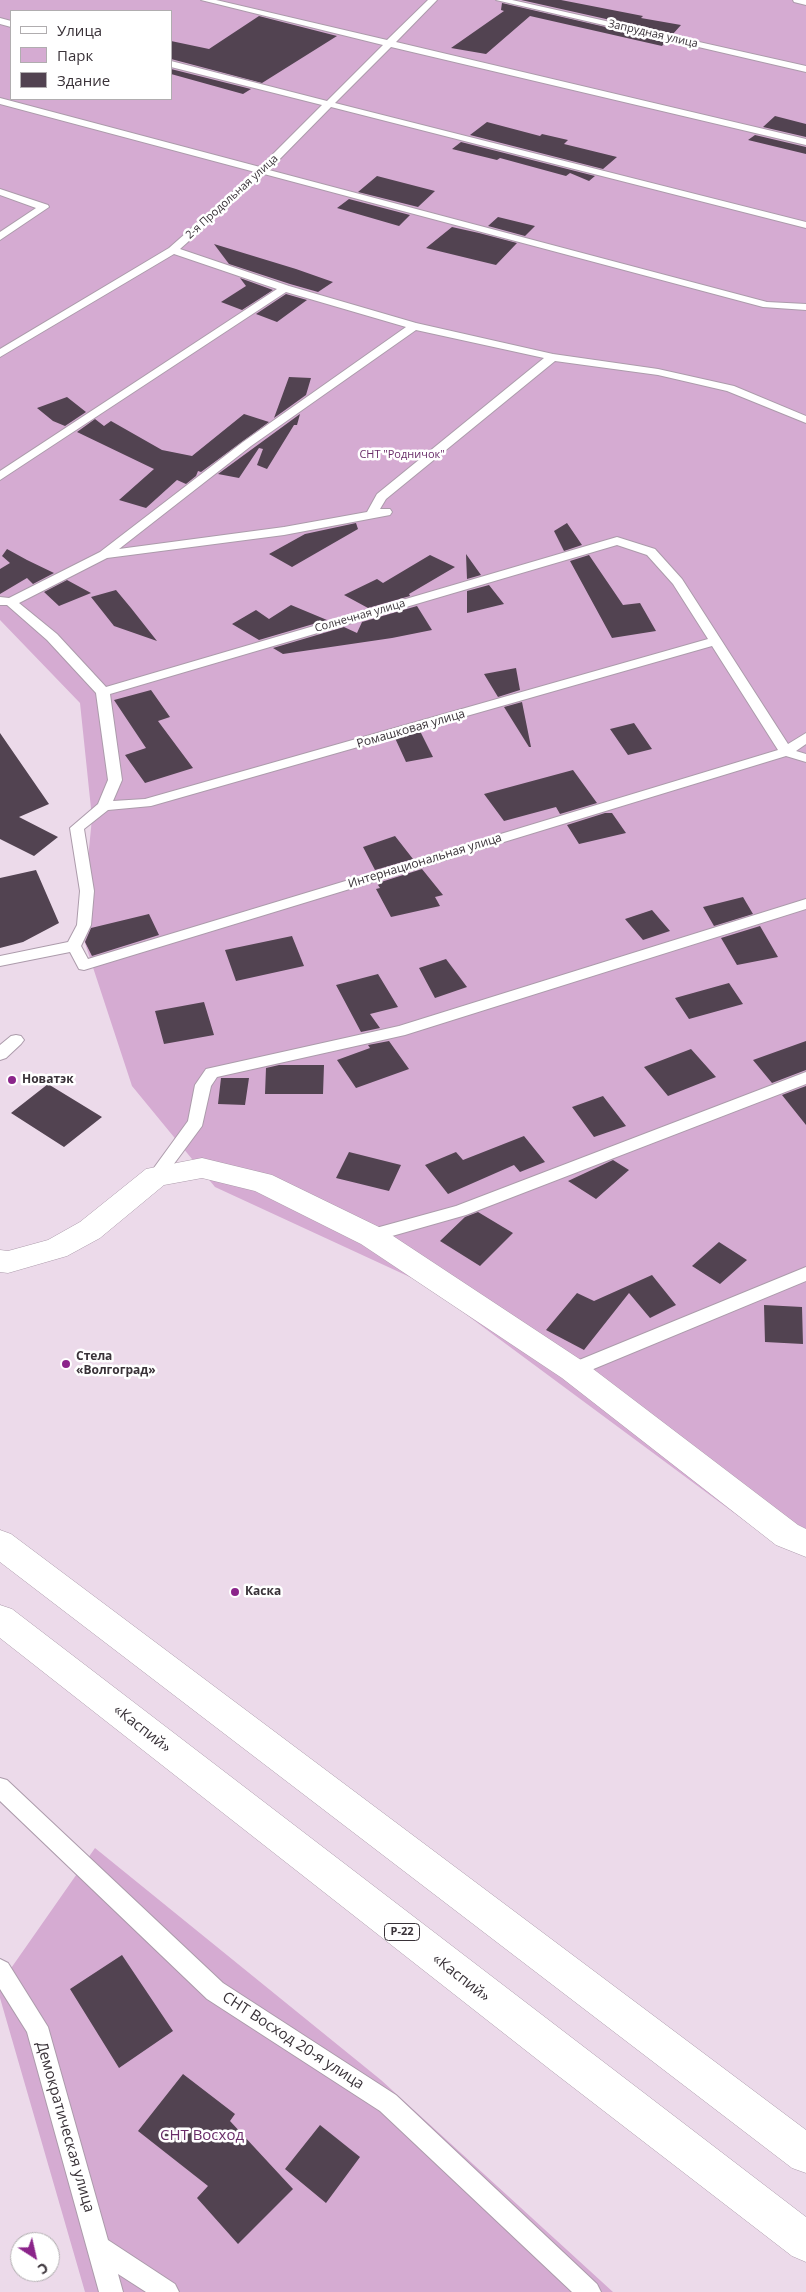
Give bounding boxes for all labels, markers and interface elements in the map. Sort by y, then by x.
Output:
legend [10,10,172,100]
street label: Запрудная улица [607,17,699,51]
text: Улица [57,20,102,40]
text: Парк [57,45,93,65]
text: Здание [57,70,110,90]
street label: 2-я Продольная улица [183,152,281,242]
park label: СНТ "Родничок" [359,448,445,462]
street label: Солнечная улица [313,597,407,635]
street label: Ромашковая улица [355,707,467,751]
street label: Интернациональная улица [346,831,504,891]
place label: Новатэк [22,1073,74,1087]
marker: Новатэк [6,1074,18,1086]
place label: Стела «Волгоград» [76,1350,156,1378]
marker: Стела «Волгоград» [60,1358,72,1370]
place label: Каска [245,1585,281,1599]
marker: Каска [229,1586,241,1598]
street label: «Каспий» [110,1701,174,1757]
road number: Р-22 [384,1924,420,1940]
street label: «Каспий» [429,1950,493,2006]
street label: СНТ Восход 20-я улица [219,1988,367,2094]
street label: Демократическая улица [32,2039,98,2215]
park label: СНТ Восход [160,2127,244,2145]
north arrow [10,2232,60,2282]
text: С [34,2259,52,2279]

